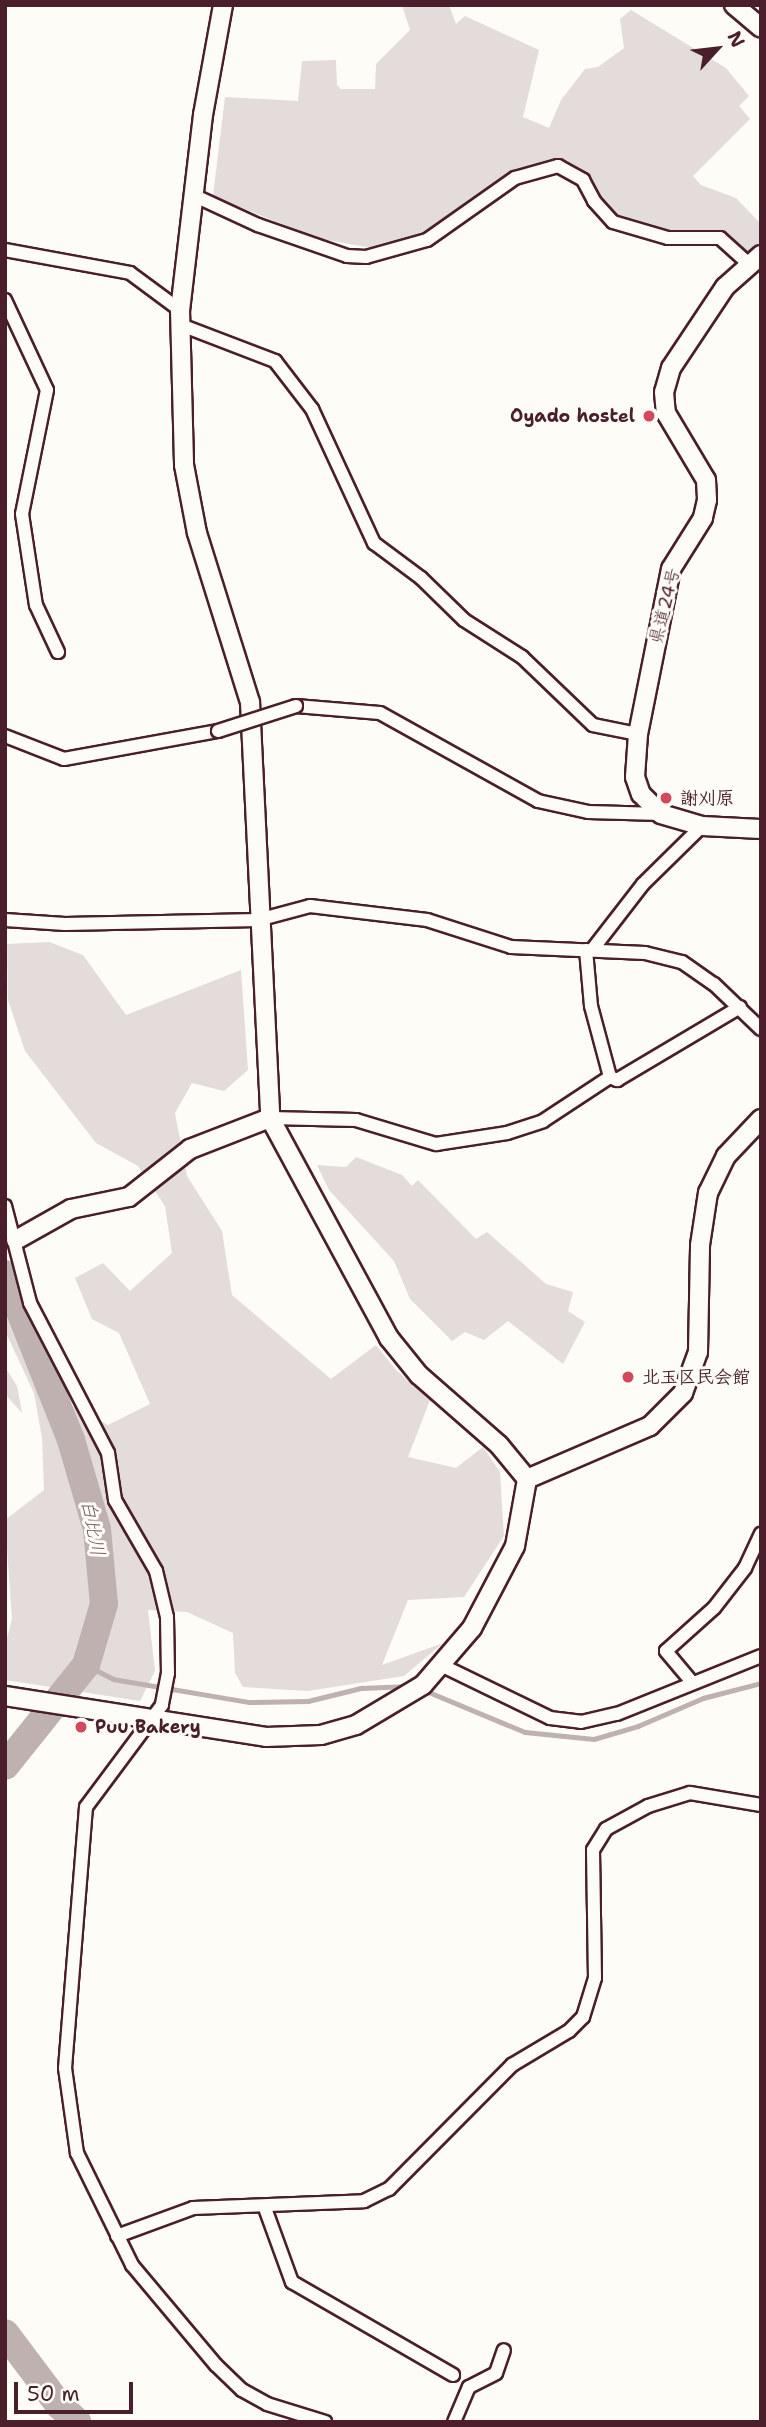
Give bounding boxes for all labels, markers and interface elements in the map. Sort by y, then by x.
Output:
north arrow [682,14,752,84]
text: N [722,27,751,52]
place label: Oyado hostel [510,405,635,427]
marker: Oyado hostel [641,408,657,424]
street label: 県道24号 [645,566,685,646]
place label: 謝刈原 [680,787,734,809]
marker: 謝刈原 [658,790,674,806]
place label: 北玉区民会館 [642,1366,750,1388]
marker: 北玉区民会館 [620,1369,636,1385]
water label: 白比川 [76,1498,110,1558]
place label: Puu Bakery [95,1716,201,1738]
marker: Puu Bakery [73,1719,89,1735]
scale bar [18,2368,136,2412]
text: 50 m [27,2380,80,2408]

